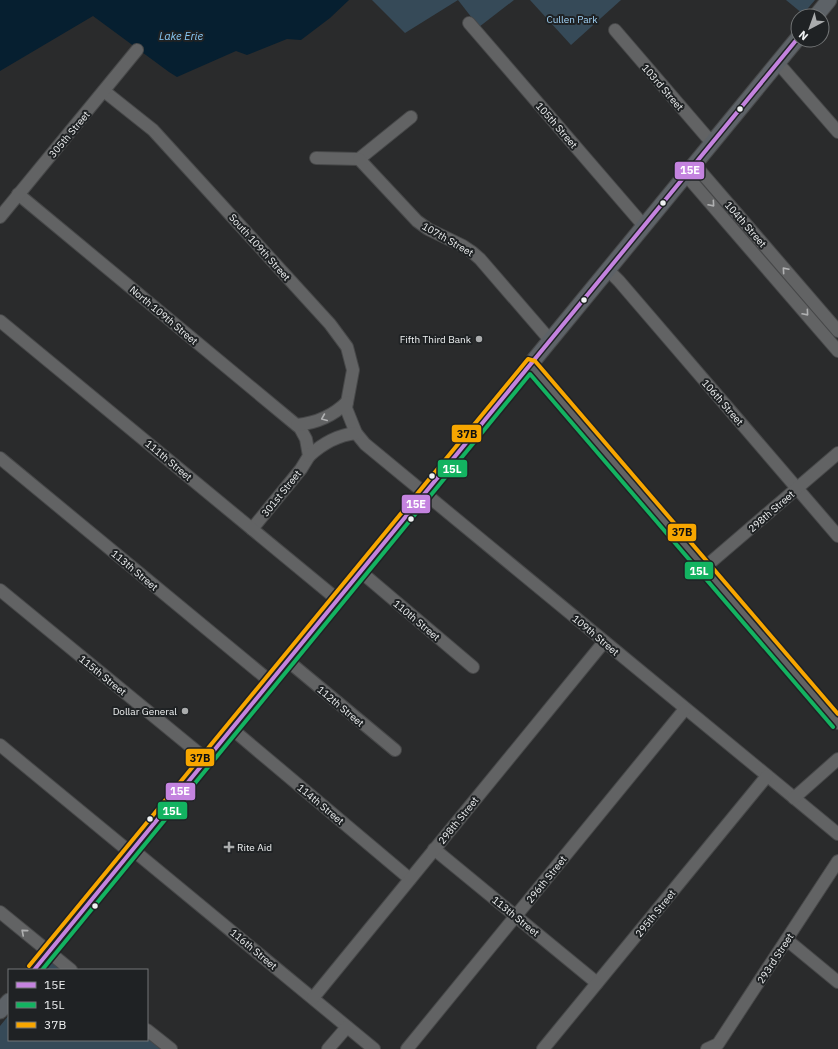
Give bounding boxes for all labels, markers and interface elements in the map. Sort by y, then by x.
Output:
north arrow [790,8,830,48]
park label: Cullen Park [546,13,598,26]
text: N [796,28,811,43]
water label: Lake Erie [159,29,203,43]
street label: 103rd Street [639,61,687,114]
street label: 105th Street [533,100,581,151]
unlabelled marker [735,104,745,114]
street label: 305th Street [46,108,93,160]
line badge: 15E [674,161,705,180]
text: 15E [680,163,700,177]
unlabelled marker [658,198,668,208]
street label: 104th Street [722,199,770,250]
one-way arrow [707,200,714,207]
street label: South 109th Street [226,211,293,284]
street label: 107th Street [420,220,476,260]
one-way arrow [783,267,790,274]
street label: North 109th Street [127,283,201,348]
unlabelled marker [579,295,589,305]
one-way arrow [801,309,808,316]
place label: Fifth Third Bank [400,333,472,346]
marker: Fifth Third Bank [474,334,484,344]
street label: 106th Street [699,377,747,428]
one-way arrow [321,414,328,422]
line badge: 37B [451,424,482,443]
text: 37B [457,427,477,441]
street label: 111th Street [143,437,195,484]
line badge: 15L [437,459,468,478]
text: 15L [442,462,462,476]
street label: 301st Street [259,467,304,519]
unlabelled marker [427,471,437,481]
street label: 298th Street [746,487,797,535]
line badge: 15E [401,494,431,514]
text: 15E [406,497,426,511]
unlabelled marker [406,514,416,524]
line badge: 37B [667,523,697,542]
text: 37B [672,525,692,539]
street label: 113th Street [109,547,161,594]
line badge: 15L [684,561,714,580]
text: 15L [689,564,709,578]
street label: 110th Street [391,597,443,644]
street label: 109th Street [570,612,622,659]
street label: 115th Street [76,652,129,699]
street label: 112th Street [315,683,367,730]
place label: Dollar General [113,705,177,718]
marker: Dollar General [180,706,190,716]
line badge: 37B [185,748,215,767]
text: 37B [190,751,210,765]
street label: 114th Street [295,781,347,828]
line badge: 15E [165,782,196,801]
text: 15E [170,784,190,798]
street label: 298th Street [435,794,482,847]
line badge: 15L [157,801,188,820]
text: 15L [162,804,182,818]
unlabelled marker [145,814,155,824]
place label: Rite Aid [237,841,272,854]
marker: Rite Aid [224,842,234,852]
street label: 296th Street [523,853,570,906]
street label: 295th Street [632,887,679,940]
street label: 113th Street [489,893,542,940]
unlabelled marker [90,901,100,911]
street label: 116th Street [228,926,280,973]
one-way arrow [22,929,29,936]
street label: 293rd Street [754,930,797,986]
legend [8,969,148,1041]
text: 15E [44,977,65,992]
text: 15L [44,997,64,1012]
text: 37B [44,1017,66,1032]

